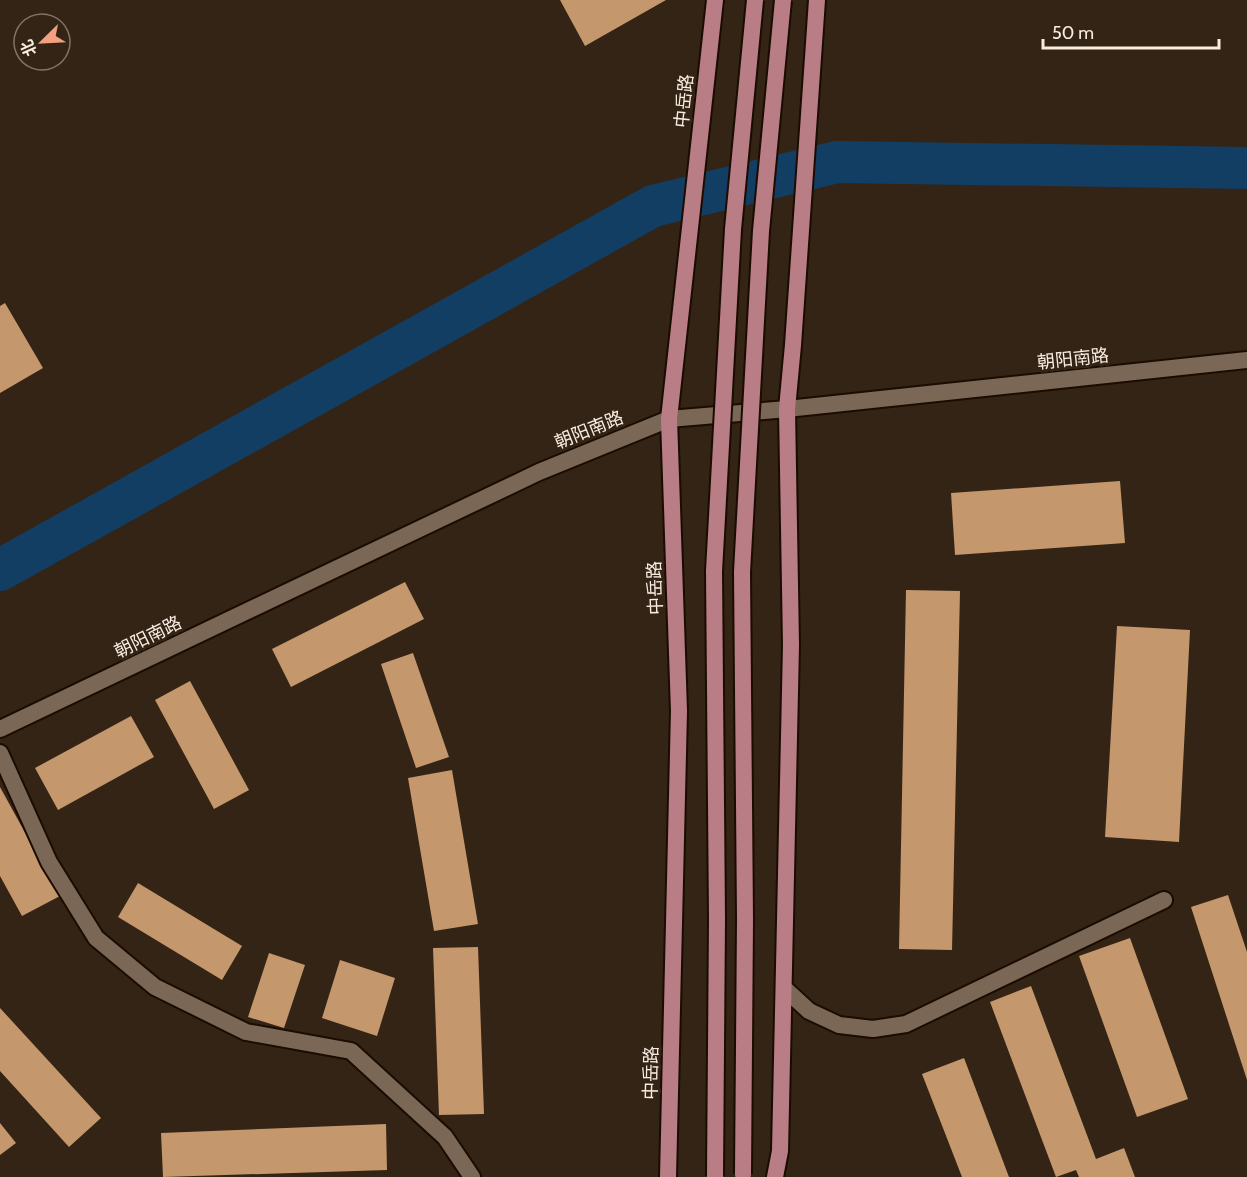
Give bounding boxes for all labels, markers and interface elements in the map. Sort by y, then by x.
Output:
north arrow [12,12,72,72]
scale bar [1043,12,1218,50]
text: 50 m [1052,22,1094,44]
text: 北 [17,37,41,59]
street label: 中岳路 [670,73,698,129]
street label: 朝阳南路 [1036,344,1110,374]
street label: 朝阳南路 [552,406,626,454]
street label: 中岳路 [643,561,667,615]
street label: 朝阳南路 [111,611,185,663]
street label: 中岳路 [640,1046,662,1100]

